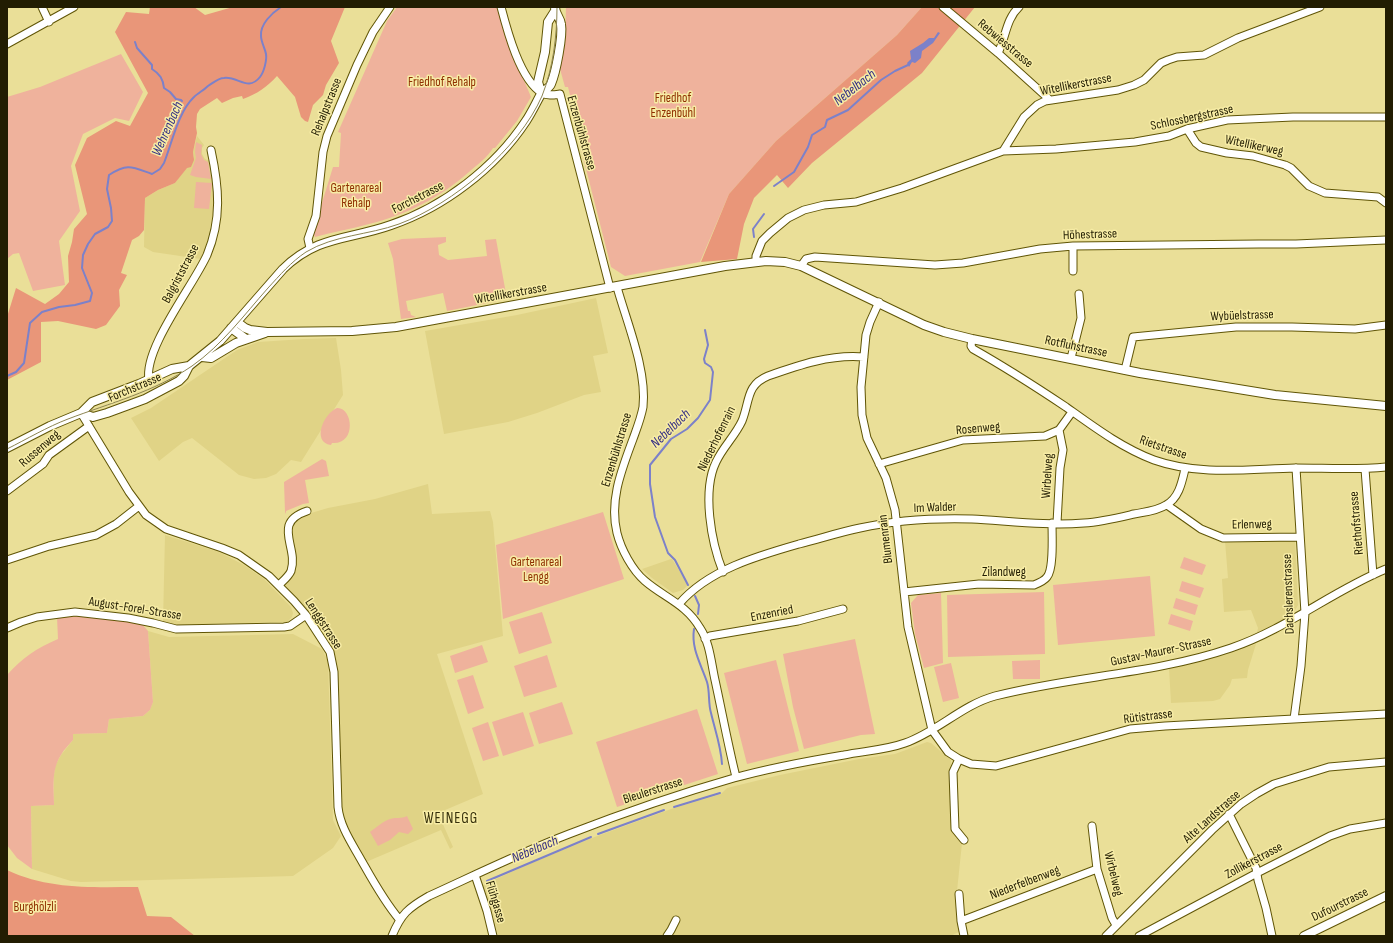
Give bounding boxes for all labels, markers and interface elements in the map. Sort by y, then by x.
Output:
street label: Rebwiesstrasse [974,16,1036,72]
water label: Nebelbach [831,66,879,110]
street label: Witellikerstrasse [1039,70,1113,100]
park label: Friedhof Rehalp [408,75,476,91]
street label: Rehalpstrasse [308,76,346,138]
park label: Friedhof Enzenbühl [650,91,696,122]
street label: Enzenbühlstrasse [563,94,599,172]
water label: Wehrenbach [149,99,187,159]
street label: Schlossbergstrasse [1149,102,1235,134]
street label: Witellikerweg [1223,132,1285,160]
street label: Forchstrasse [390,178,446,218]
park label: Gartenareal Rehalp [330,181,382,212]
street label: Höhestrasse [1063,226,1117,244]
street label: Balgriststrasse [159,242,203,306]
street label: Witellikerstrasse [474,280,548,308]
street label: Wybüelstrasse [1210,307,1274,325]
street label: Rotfluhstrasse [1043,333,1109,361]
street label: Forchstrasse [106,370,164,406]
street label: Niederhofenrain [695,404,739,474]
water label: Nebelbach [648,406,694,452]
street label: Enzenbühlstrasse [598,411,636,489]
street label: Rosenweg [955,419,1001,439]
street label: Russenweg [16,427,64,471]
street label: Rietstrasse [1137,433,1189,463]
street label: Wirbelweg [1039,453,1057,499]
street label: Riethofstrasse [1346,491,1368,555]
street label: Im Walder [913,499,957,517]
street label: Blumenrain [875,514,897,564]
street label: Erlenweg [1232,517,1272,533]
street label: Dachslerenstrasse [1280,554,1298,634]
park label: Gartenareal Lengg [510,555,562,586]
street label: Zilandweg [982,565,1026,581]
street label: August-Forel-Strasse [88,594,182,624]
street label: Lenggstrasse [301,596,345,652]
street label: Enzenried [749,602,795,626]
street label: Gustav-Maurer-Strasse [1109,634,1213,670]
street label: Rütistrasse [1123,706,1173,728]
street label: Bleulerstrasse [621,774,685,808]
street label: Alte Landstrasse [1180,787,1244,847]
district label: WEINEGG [424,810,478,828]
water label: Nebelbach [509,833,561,867]
street label: Zollikerstrasse [1222,839,1286,883]
street label: Wirbelweg [1100,850,1126,898]
street label: Niederfelbenweg [988,862,1062,904]
street label: Flühgasse [481,879,509,925]
street label: Dufourstrasse [1309,885,1371,925]
park label: Burghölzli [14,900,56,916]

